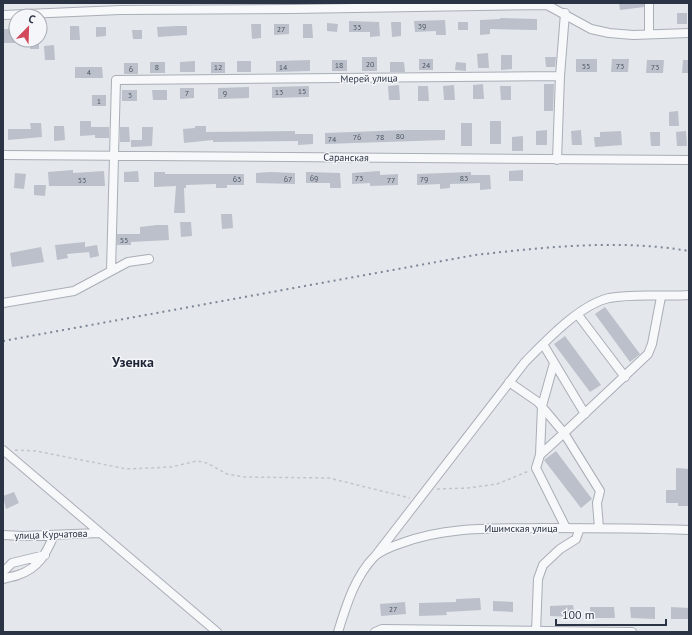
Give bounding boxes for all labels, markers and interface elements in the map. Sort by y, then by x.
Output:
north arrow [8,8,48,48]
text: С [26,11,37,26]
house number: 39 [418,21,426,31]
house number: 33 [353,22,361,32]
house number: 27 [277,24,285,34]
house number: 20 [366,59,375,69]
house number: 18 [335,60,343,70]
house number: 24 [422,60,431,70]
house number: 55 [582,61,590,71]
house number: 73 [616,61,624,71]
house number: 8 [155,62,159,72]
house number: 12 [214,62,222,72]
house number: 14 [279,62,288,72]
house number: 73 [651,62,659,72]
house number: 6 [129,64,133,74]
house number: 4 [87,67,92,77]
street label: Мерей улица [340,72,398,85]
house number: 15 [298,86,306,96]
house number: 13 [275,87,283,97]
house number: 7 [185,88,189,98]
house number: 9 [223,88,227,98]
house number: 3 [128,90,132,100]
house number: 1 [97,96,101,106]
house number: 80 [396,131,405,141]
house number: 76 [353,132,361,142]
house number: 78 [376,132,384,142]
house number: 74 [328,134,337,144]
street label: Саранская [323,151,369,164]
house number: 69 [310,173,318,183]
house number: 73 [355,173,363,183]
house number: 83 [460,173,468,183]
house number: 63 [233,174,241,184]
house number: 67 [284,174,292,184]
house number: 79 [420,174,428,184]
house number: 53 [78,175,86,185]
house number: 77 [387,175,395,185]
house number: 55 [120,235,128,245]
district label: Узенка [111,353,154,371]
street label: Ишимская улица [484,522,558,535]
street label: улица Курчатова [14,527,88,542]
scale bar [556,601,666,627]
house number: 27 [389,604,397,614]
text: 100 m [562,607,595,622]

